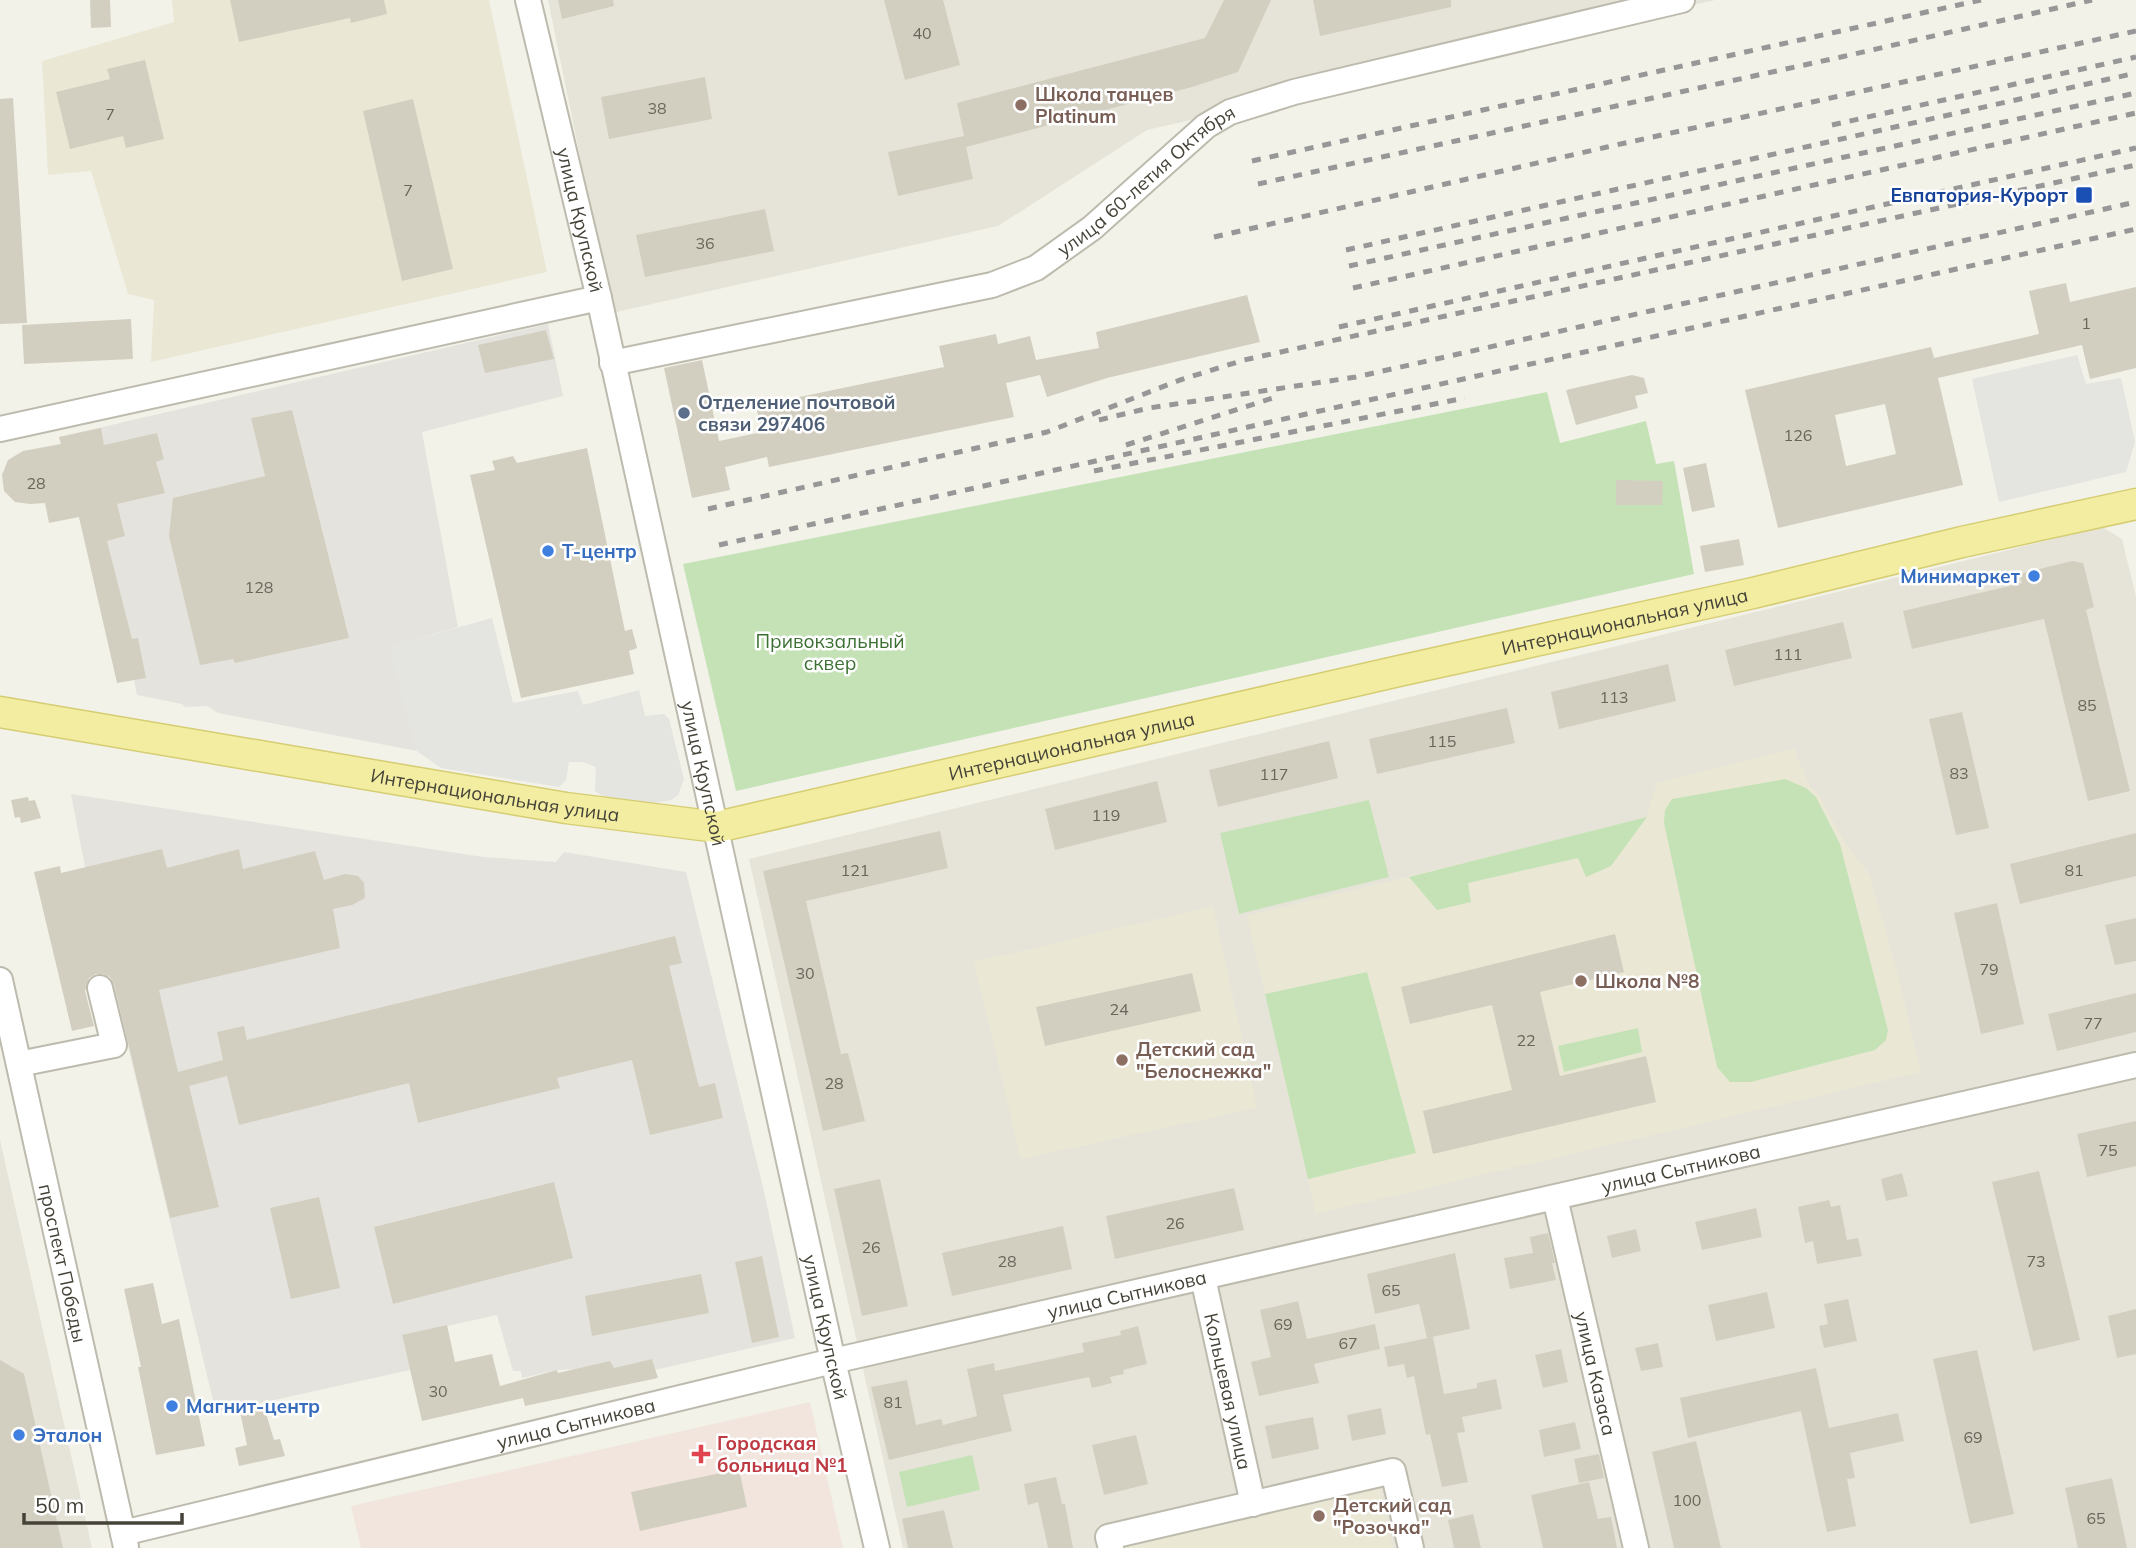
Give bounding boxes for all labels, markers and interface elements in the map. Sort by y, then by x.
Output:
house number: 40 [912,23,932,43]
place label: Школа танцев Platinum [1035,82,1174,128]
marker: Школа танцев Platinum [1013,97,1029,113]
house number: 38 [647,98,667,118]
street label: улица 60-летия Октября [1052,100,1239,261]
house number: 7 [105,104,115,124]
street label: улица Крупской [552,145,609,295]
house number: 7 [403,180,413,200]
place label: Евпатория-Курорт [1891,183,2069,207]
marker: Евпатория-Курорт [2074,185,2094,205]
house number: 36 [695,233,715,253]
house number: 1 [2081,313,2091,333]
place label: Отделение почтовой связи 297406 [698,390,895,436]
marker: Отделение почтовой связи 297406 [676,405,692,421]
house number: 126 [1784,425,1812,445]
house number: 28 [26,473,46,493]
place label: Т-центр [562,539,637,563]
marker: Т-центр [540,543,556,559]
place label: Минимаркет [1900,564,2021,588]
marker: Минимаркет [2026,568,2042,584]
house number: 128 [245,577,273,597]
street label: Интернациональная улица [1499,582,1750,660]
park label: Привокзальный сквер [756,629,904,675]
house number: 111 [1774,644,1802,664]
house number: 113 [1600,687,1628,707]
house number: 85 [2077,695,2097,715]
street label: улица Крупской [676,698,731,848]
street label: Интернациональная улица [946,706,1197,786]
house number: 115 [1428,731,1456,751]
street label: Интернациональная улица [369,763,621,827]
house number: 83 [1949,763,1969,783]
house number: 117 [1260,764,1288,784]
house number: 119 [1092,805,1120,825]
house number: 121 [841,860,869,880]
house number: 81 [2064,860,2084,880]
house number: 79 [1979,959,1999,979]
house number: 30 [795,963,815,983]
place label: Школа №8 [1595,969,1699,993]
marker: Школа №8 [1573,973,1589,989]
house number: 24 [1109,999,1129,1019]
house number: 77 [2083,1013,2103,1033]
house number: 22 [1516,1030,1536,1050]
place label: Детский сад "Белоснежка" [1136,1037,1271,1083]
marker: Детский сад "Белоснежка" [1114,1052,1130,1068]
house number: 28 [824,1073,844,1093]
street label: улица Сытникова [1599,1139,1763,1198]
house number: 75 [2098,1140,2118,1160]
street label: проспект Победы [34,1181,92,1345]
house number: 26 [1165,1213,1185,1233]
house number: 26 [861,1237,881,1257]
house number: 28 [997,1251,1017,1271]
house number: 73 [2026,1251,2046,1271]
street label: улица Крупской [798,1252,854,1402]
street label: улица Сытникова [1045,1265,1209,1324]
house number: 65 [1381,1280,1401,1300]
street label: улица Казаса [1570,1309,1622,1438]
street label: Кольцевая улица [1199,1311,1257,1472]
house number: 69 [1273,1314,1293,1334]
house number: 67 [1338,1333,1358,1353]
house number: 30 [428,1381,448,1401]
house number: 81 [883,1392,903,1412]
street label: улица Сытникова [494,1393,658,1454]
place label: Магнит-центр [186,1394,320,1418]
marker: Магнит-центр [164,1398,180,1414]
place label: Эталон [33,1423,102,1447]
marker: Эталон [11,1427,27,1443]
house number: 69 [1963,1427,1983,1447]
place label: Городская больница №1 [717,1431,848,1477]
marker: Городская больница №1 [691,1444,711,1464]
scale bar [24,1482,182,1526]
house number: 100 [1673,1490,1701,1510]
text: 50 m [35,1492,84,1518]
place label: Детский сад "Розочка" [1333,1493,1452,1539]
marker: Детский сад "Розочка" [1311,1508,1327,1524]
house number: 65 [2086,1508,2106,1528]

